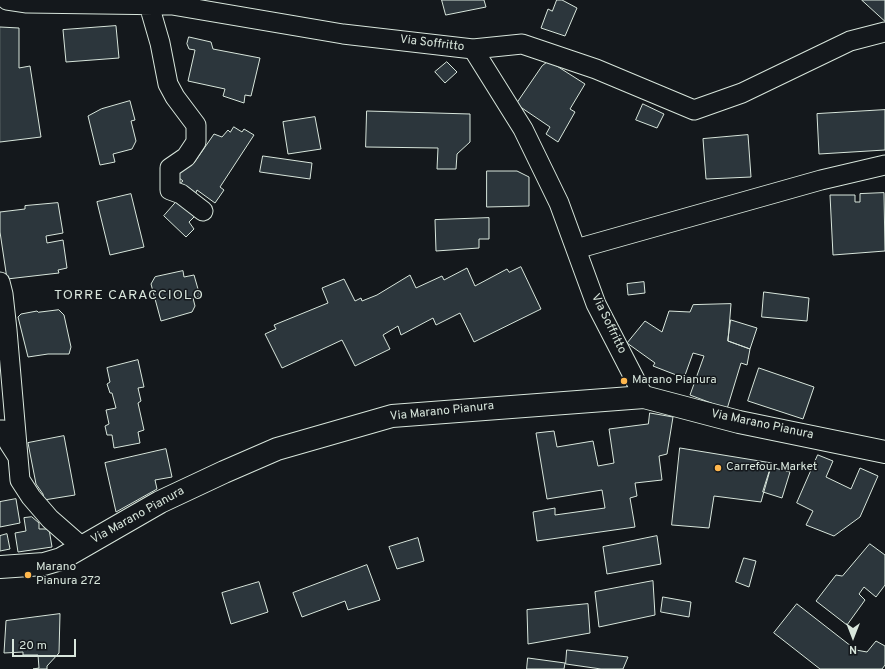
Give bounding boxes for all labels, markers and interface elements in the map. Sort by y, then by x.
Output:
street label: Via Soffritto [399,33,465,55]
district label: TORRE CARACCIOLO [54,288,204,304]
street label: Via Soffritto [587,292,629,356]
place label: Marano Pianura [632,374,717,388]
marker: Marano Pianura [619,376,629,386]
street label: Via Marano Pianura [389,399,495,425]
street label: Via Marano Pianura [709,407,815,443]
place label: Carrefour Market [726,461,817,475]
marker: Carrefour Market [713,463,723,473]
street label: Via Marano Pianura [89,484,187,548]
place label: Marano Pianura 272 [36,561,101,589]
marker: Marano Pianura 272 [23,570,33,580]
north arrow [833,617,873,657]
scale bar [14,631,78,657]
text: 20 m [19,638,47,654]
text: N [849,642,857,656]

